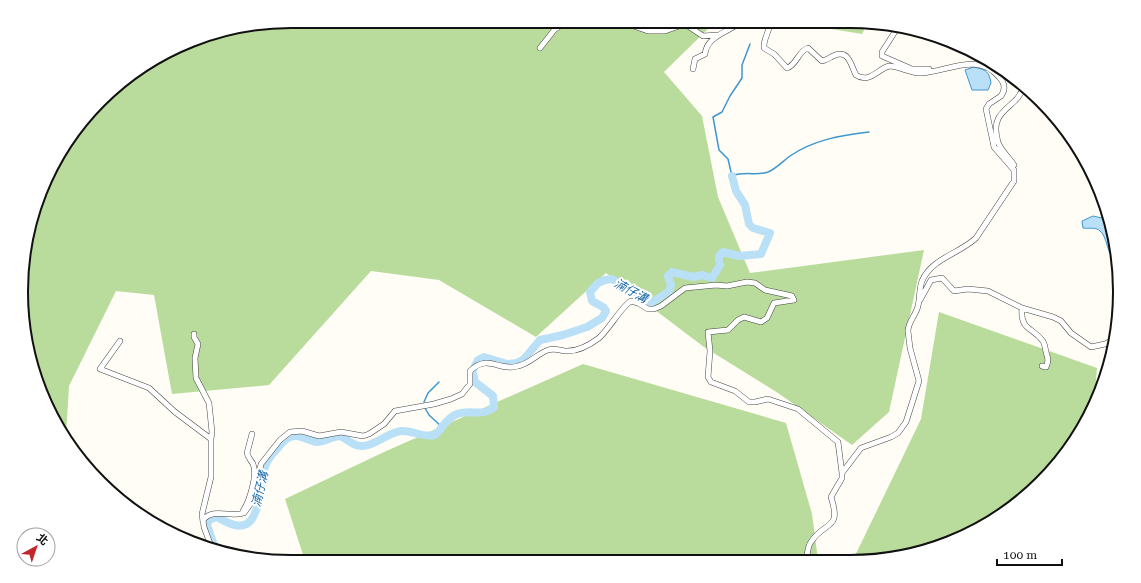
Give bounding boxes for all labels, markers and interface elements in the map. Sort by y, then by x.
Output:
water label: 湳仔溝 [612,276,652,307]
water label: 湳仔溝 [249,468,271,508]
north arrow [16,527,56,567]
text: 北 [34,531,50,548]
scale bar [997,541,1062,567]
text: 100 m [1003,548,1037,562]

